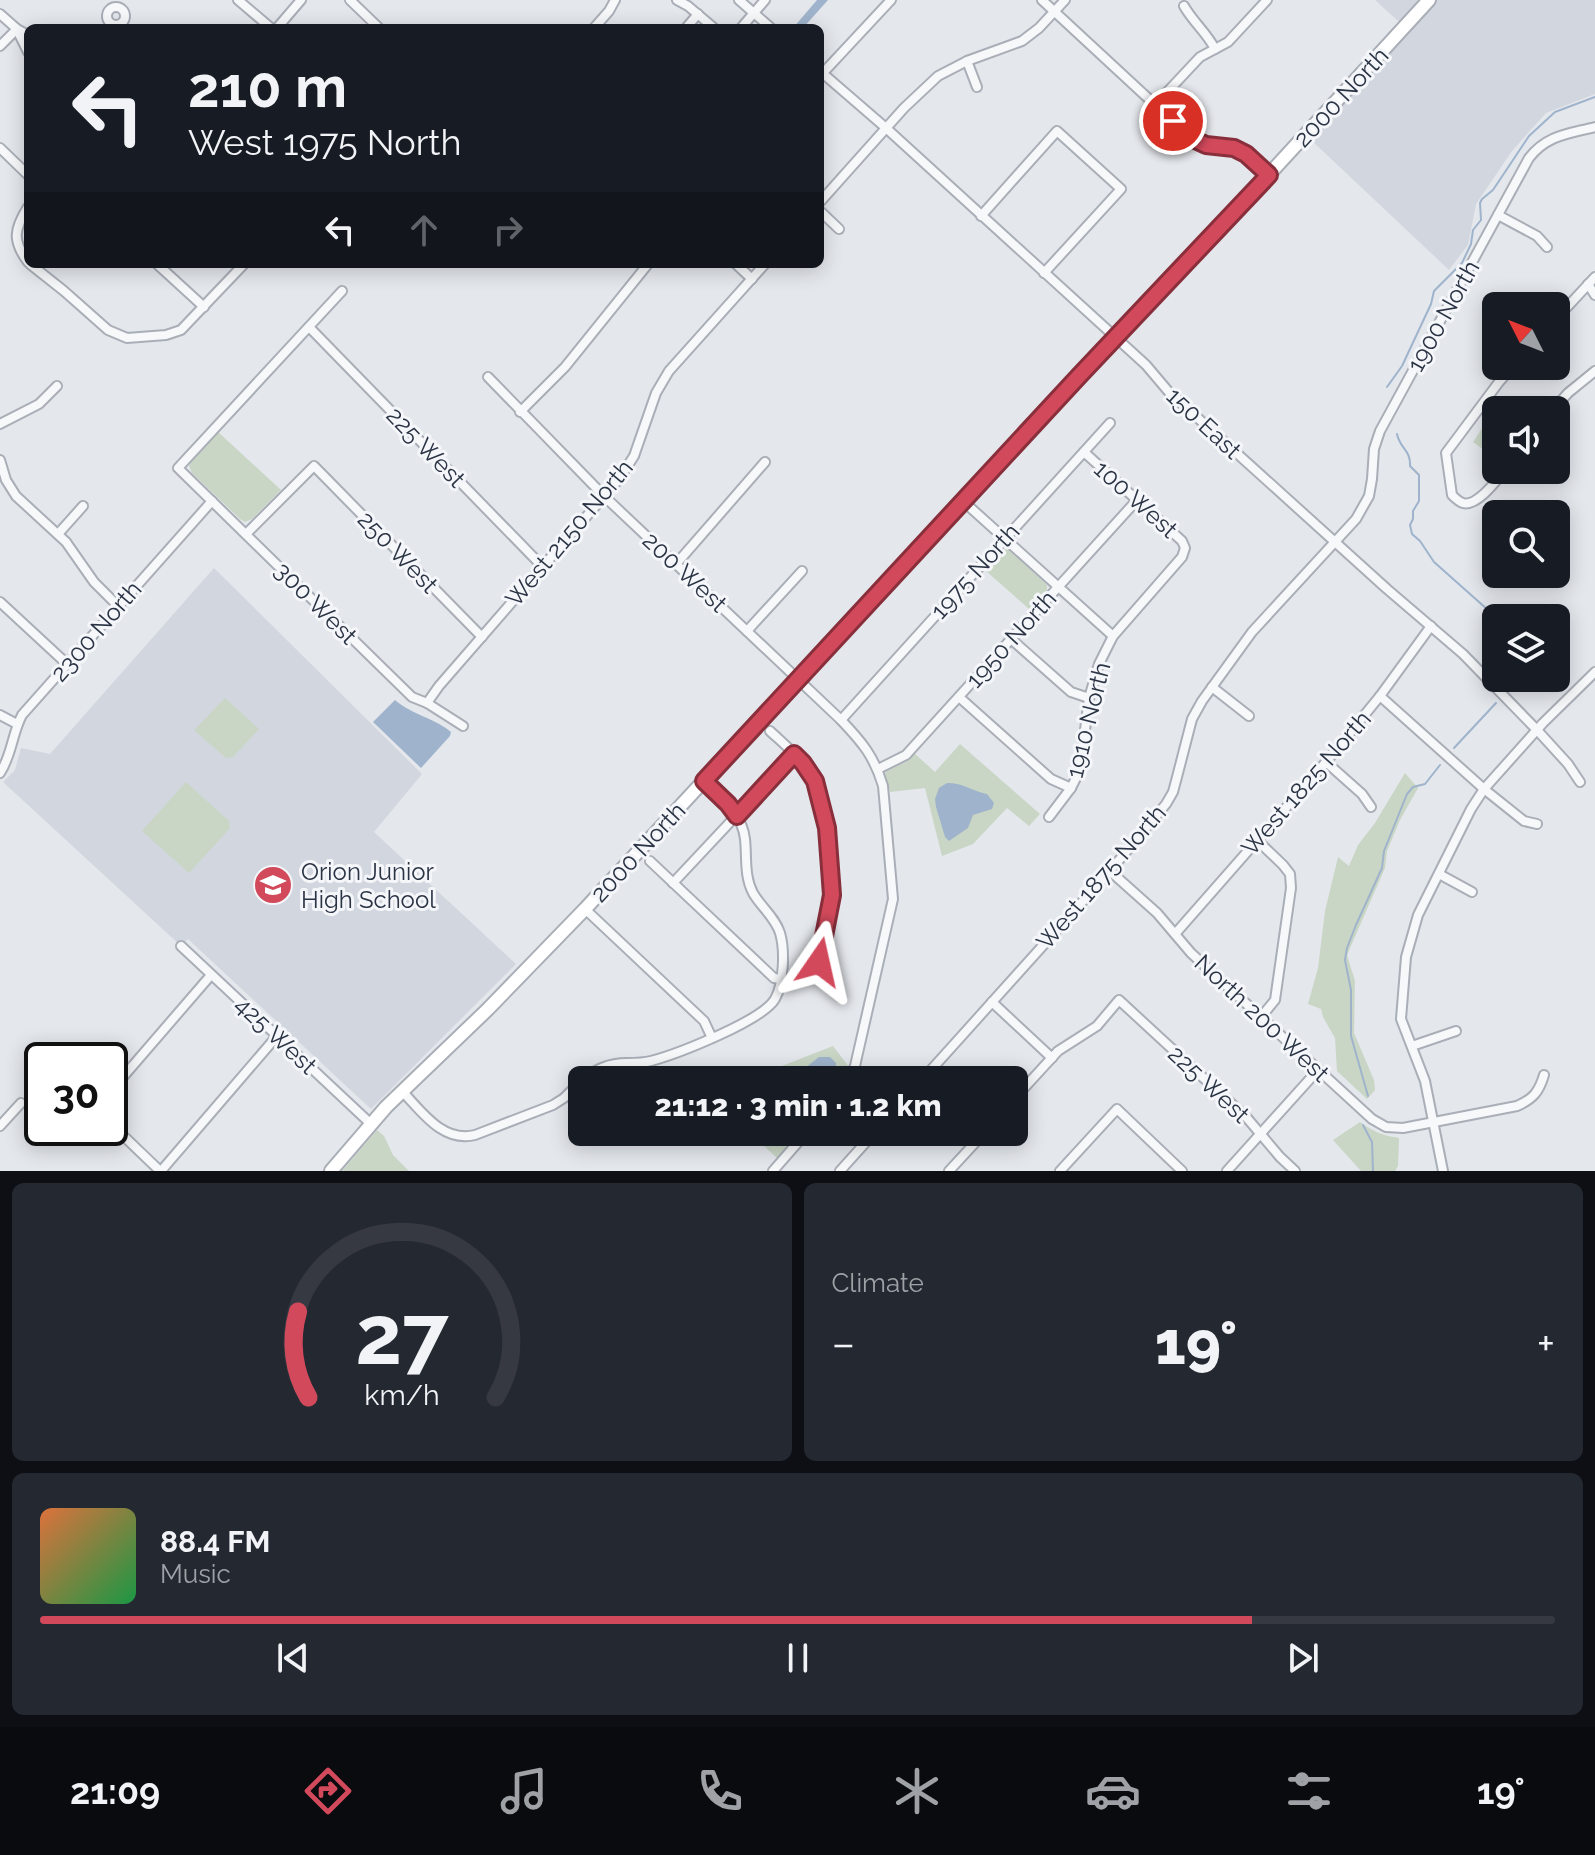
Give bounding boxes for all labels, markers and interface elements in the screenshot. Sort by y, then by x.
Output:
street label: 2000 North [1288,41,1394,153]
text: 210 m [188,54,347,120]
icon: left [56,56,160,160]
pin [1139,87,1207,155]
icon: arrive [1151,99,1195,143]
text: West 1975 North [188,121,461,163]
icon: left [318,208,362,252]
icon: ahead [402,208,446,252]
icon: right [486,208,530,252]
street label: 1900 North [1401,255,1485,377]
north arrow [1482,292,1570,380]
map controls [1482,292,1570,692]
street label: 150 East [1161,381,1247,465]
button: sound [1482,396,1570,484]
street label: 225 West [381,401,471,493]
street label: West 2150 North [499,454,639,612]
street label: 100 West [1088,454,1184,544]
button: search [1482,500,1570,588]
street label: 250 West [352,505,444,599]
street label: 1975 North [924,517,1026,625]
street label: 200 West [637,526,733,618]
street label: 300 West [269,556,363,650]
street label: 2300 North [44,575,148,687]
street label: 1950 North [960,584,1062,694]
button: layers [1482,604,1570,692]
street label: 1910 North [1060,659,1116,781]
street label: West 1825 North [1235,705,1377,861]
street label: 2000 North [585,796,691,908]
street label: West 1875 North [1030,799,1172,955]
place label: Orion Junior High School [301,857,436,914]
school or university icon: Orion Junior High School [252,864,294,906]
position arrow [777,920,861,1004]
street label: North 200 West [1189,948,1335,1088]
street label: 425 West [229,990,323,1080]
street label: 225 West [1162,1039,1256,1129]
speed limit sign: 30 [24,1042,128,1146]
text: 21:12 · 3 min · 1.2 km [654,1088,942,1123]
text: Climate [832,1268,924,1298]
text: 27 [355,1286,449,1383]
text: 19° [1155,1308,1237,1378]
text: − [832,1318,855,1369]
text: + [1537,1318,1555,1369]
text: km/h [364,1378,439,1412]
text: 88.4 FM [160,1524,271,1559]
text: Music [160,1559,231,1589]
icon: previous [271,1636,315,1680]
icon: pause [776,1636,820,1680]
icon: next [1281,1636,1325,1680]
icon: directions [300,1763,356,1819]
icon: music [496,1763,552,1819]
icon: phone [692,1763,748,1819]
icon: climate [889,1763,945,1819]
icon: car [1085,1763,1141,1819]
icon: filters [1281,1763,1337,1819]
text: 21:09 [70,1770,160,1812]
text: 19° [1477,1770,1525,1812]

